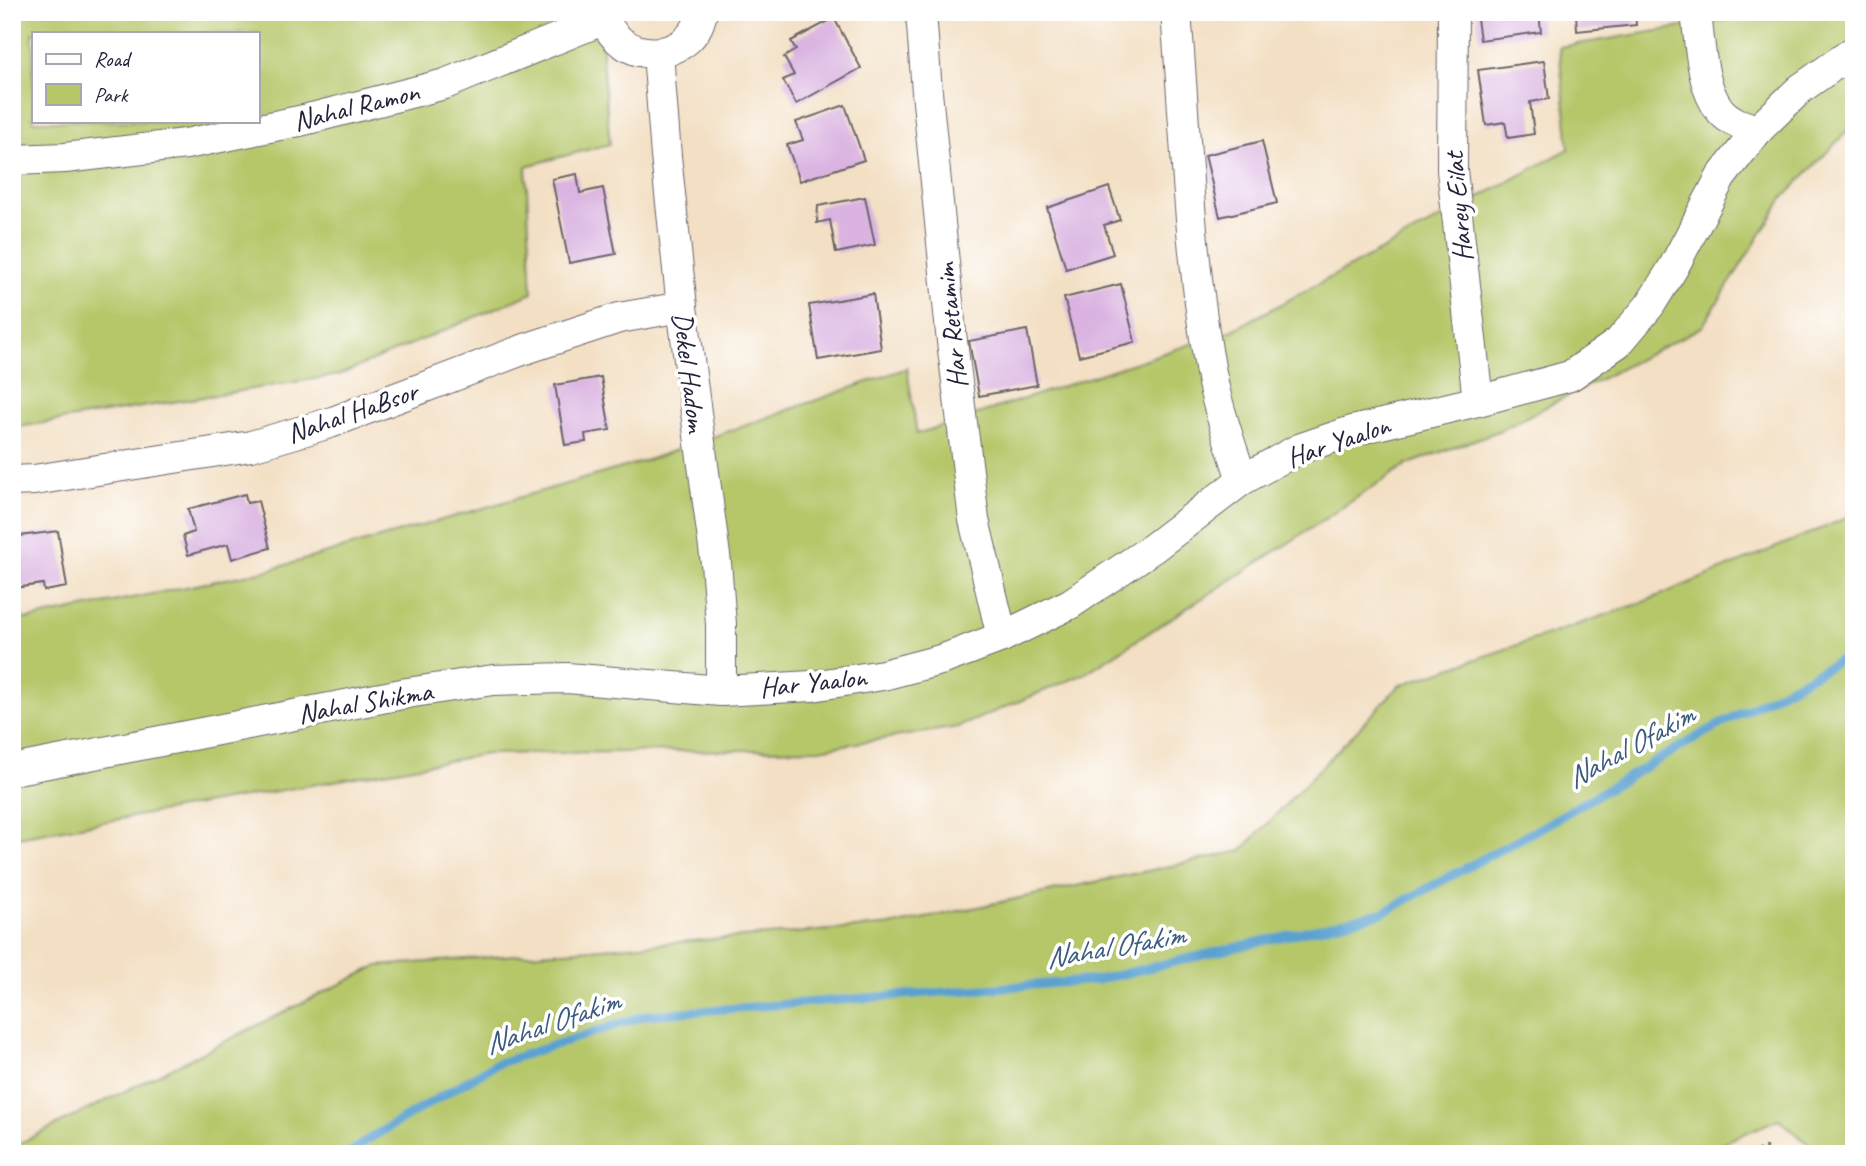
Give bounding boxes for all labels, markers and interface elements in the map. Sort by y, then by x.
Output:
legend [32,32,259,122]
text: Road [94,46,133,72]
street label: Nahal Ramon [290,73,424,139]
text: Park [94,82,129,108]
street label: Harey Eilat [1436,148,1480,263]
street label: Har Retamim [927,260,975,390]
street label: Dekel Hadom [665,310,715,436]
street label: Nahal HaBsor [282,372,425,451]
street label: Har Yaalon [1282,407,1396,475]
street label: Har Yaalon [758,659,870,705]
street label: Nahal Shikma [295,673,437,731]
water label: Nahal Ofakim [1559,694,1704,797]
water label: Nahal Ofakim [1043,914,1191,977]
water label: Nahal Ofakim [479,980,628,1063]

